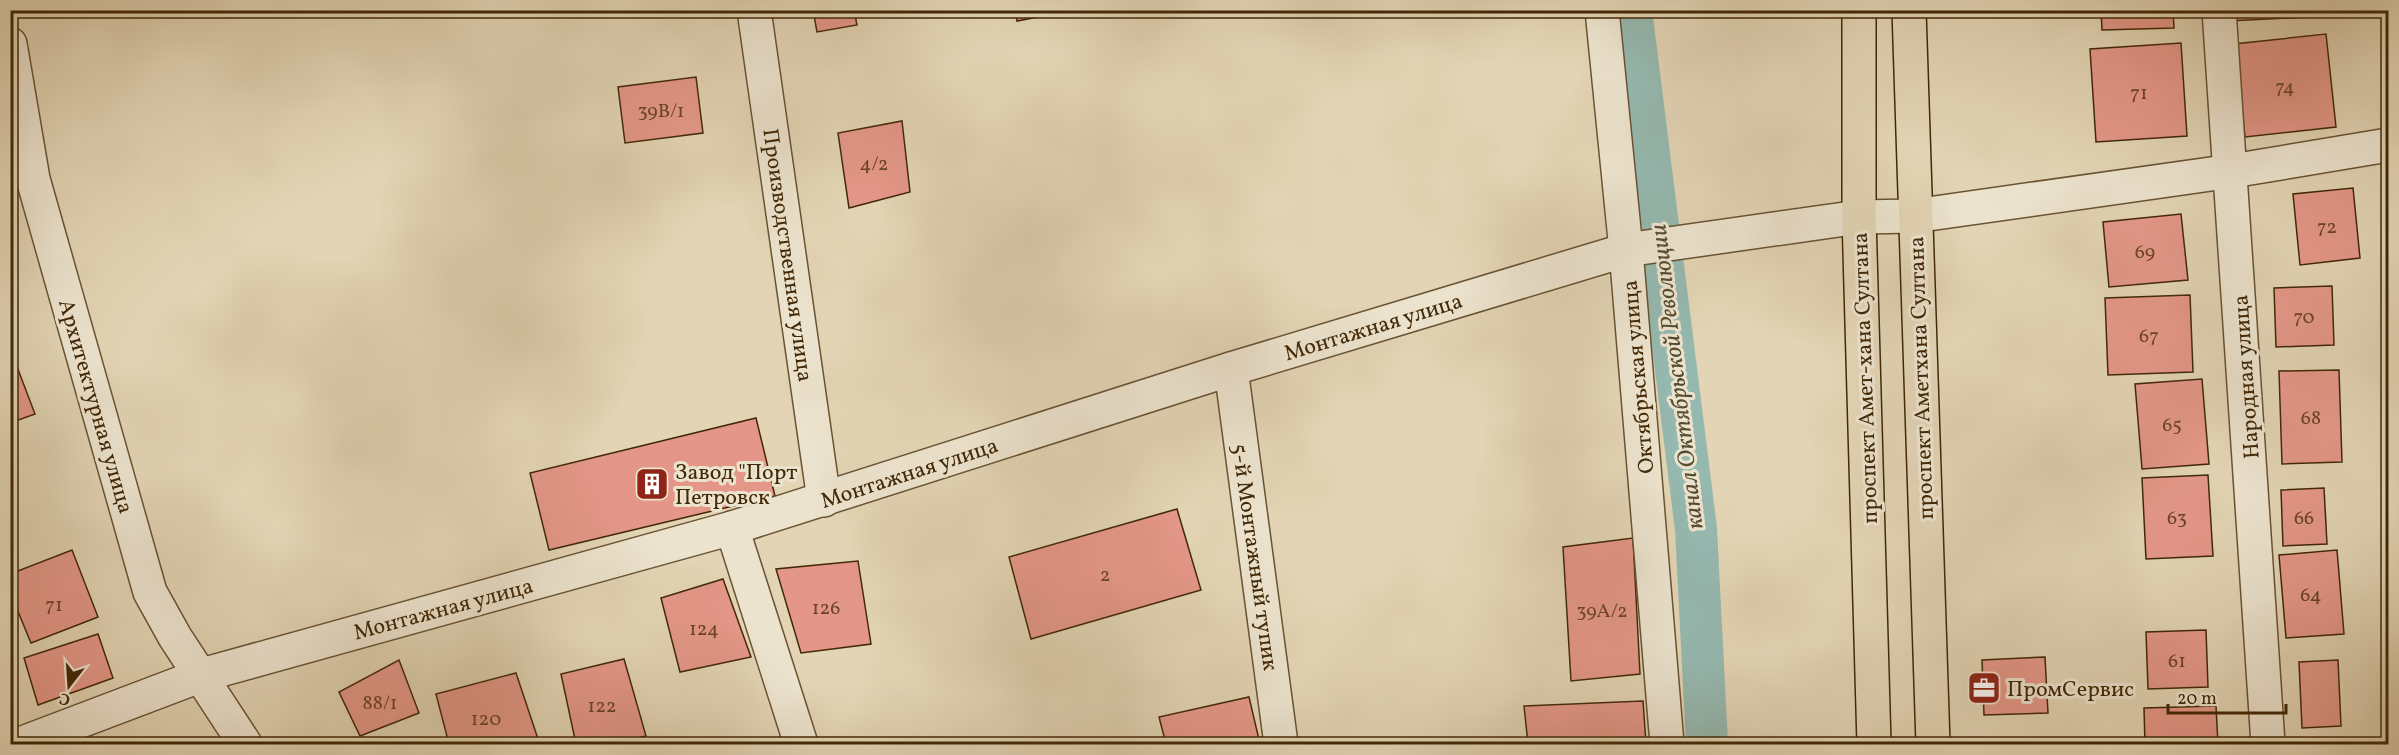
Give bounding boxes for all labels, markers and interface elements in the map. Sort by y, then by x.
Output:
house number: 74 [2275,74,2295,102]
house number: 71 [2130,80,2148,108]
house number: 39В/1 [637,98,685,126]
street label: Производственная улица [753,127,820,384]
house number: 4/2 [860,151,888,179]
house number: 72 [2317,214,2337,242]
water label: канал Октябрьской Революции [1642,222,1714,531]
street label: проспект Амет-хана Султана [1846,232,1887,524]
street label: проспект Аметхана Султана [1902,236,1943,520]
house number: 69 [2135,239,2155,267]
street label: Октябрьская улица [1616,279,1663,475]
street label: Монтажная улица [1281,286,1467,370]
street label: Народная улица [2226,294,2269,460]
street label: Архитектурная улица [49,296,140,518]
house number: 70 [2294,304,2314,332]
house number: 67 [2139,323,2159,351]
house number: 68 [2301,405,2321,433]
house number: 65 [2162,412,2182,440]
street label: Монтажная улица [817,431,1003,518]
street label: 5-й Монтажный тупик [1222,442,1285,673]
place label: Завод "Порт Петровск [675,458,797,514]
building icon: Завод "Порт Петровск [634,466,670,502]
house number: 63 [2167,505,2187,533]
house number: 66 [2294,505,2314,533]
house number: 2 [1100,562,1110,590]
street label: Монтажная улица [350,571,537,649]
house number: 64 [2300,582,2322,610]
house number: 71 [45,592,63,620]
house number: 126 [812,595,840,623]
house number: 39А/2 [1576,598,1628,626]
house number: 124 [689,616,719,644]
house number: 61 [2168,648,2186,676]
north arrow [39,656,99,716]
office icon: ПромСервис [1966,670,2002,706]
place label: ПромСервис [2007,675,2134,706]
scale bar [2168,677,2286,715]
text: С [57,686,73,710]
text: 20 m [2177,687,2217,712]
house number: 88/1 [363,690,397,718]
house number: 122 [587,693,617,721]
house number: 120 [471,706,501,734]

